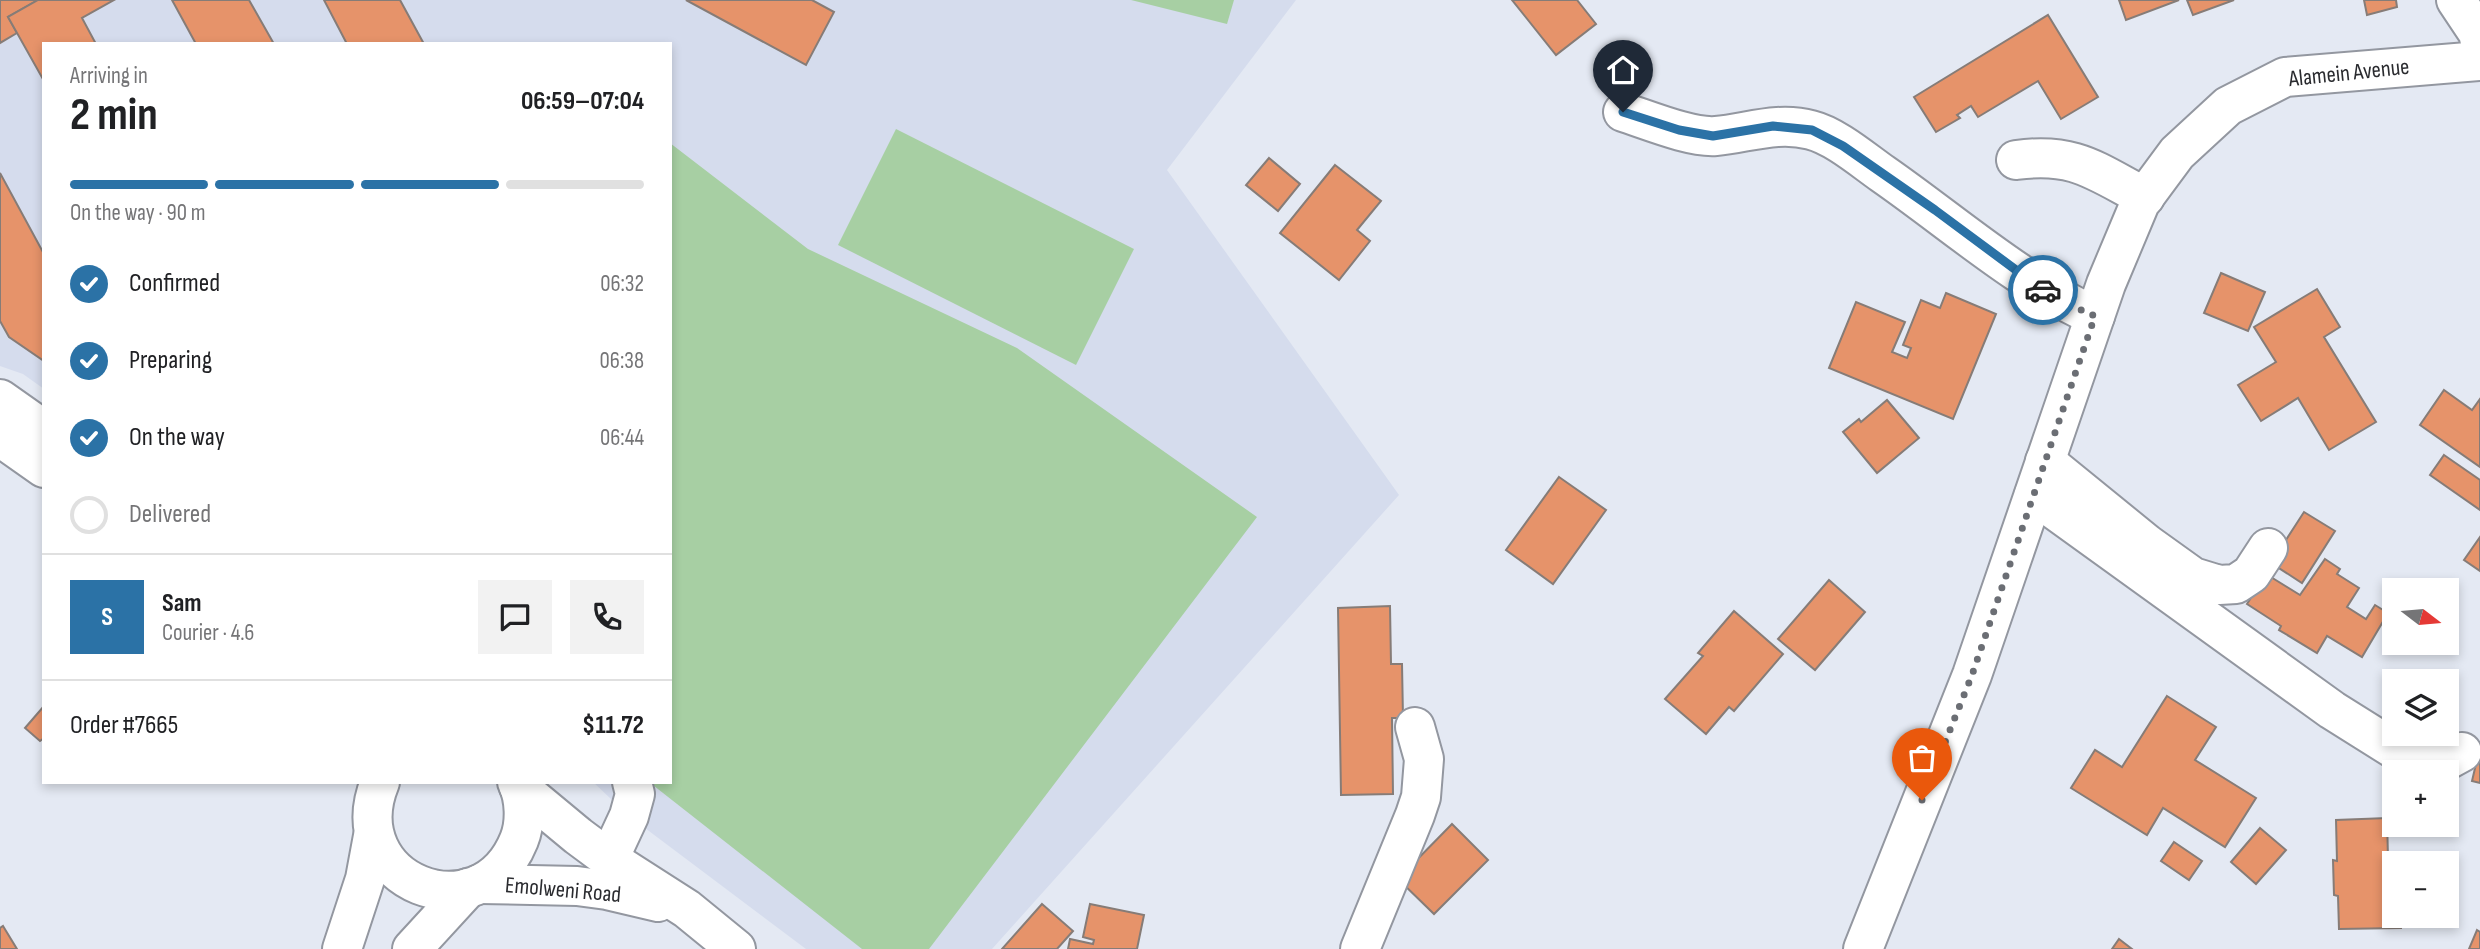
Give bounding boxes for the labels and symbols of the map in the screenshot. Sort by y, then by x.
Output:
pin [1593,40,1653,112]
street label: Alamein Avenue [2286,53,2411,93]
courier [2008,255,2078,325]
north arrow [2382,578,2459,654]
pin [1892,728,1952,800]
street label: Emolweni Road [504,871,622,909]

